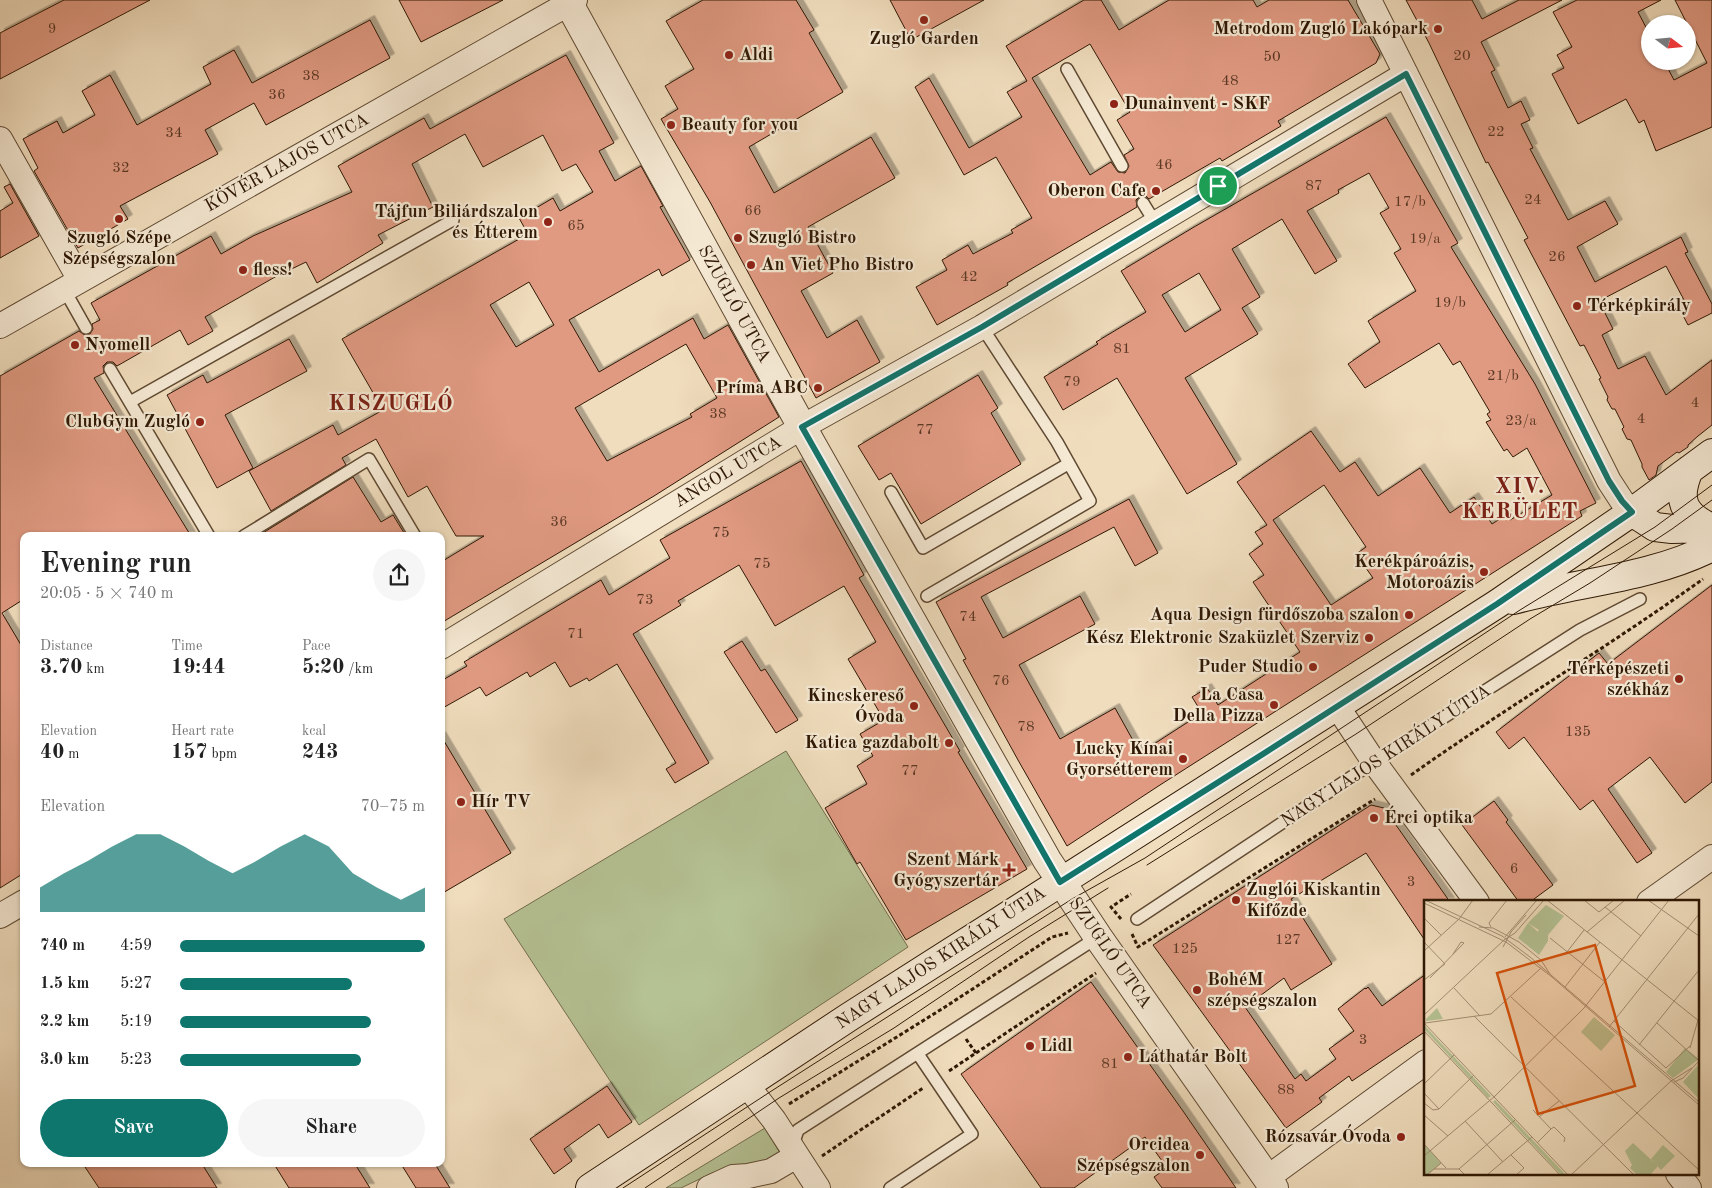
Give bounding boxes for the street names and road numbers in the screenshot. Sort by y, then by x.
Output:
street label: KÖVÉR LAJOS UTCA [200,107,372,216]
street label: SZUGLÓ UTCA [694,240,778,366]
street label: ANGOL UTCA [671,433,785,511]
street label: NAGY LAJOS KIRÁLY ÚTJA [1275,677,1494,831]
street label: NAGY LAJOS KIRÁLY ÚTJA [830,879,1049,1033]
street label: SZUGLÓ UTCA [1065,891,1159,1012]

